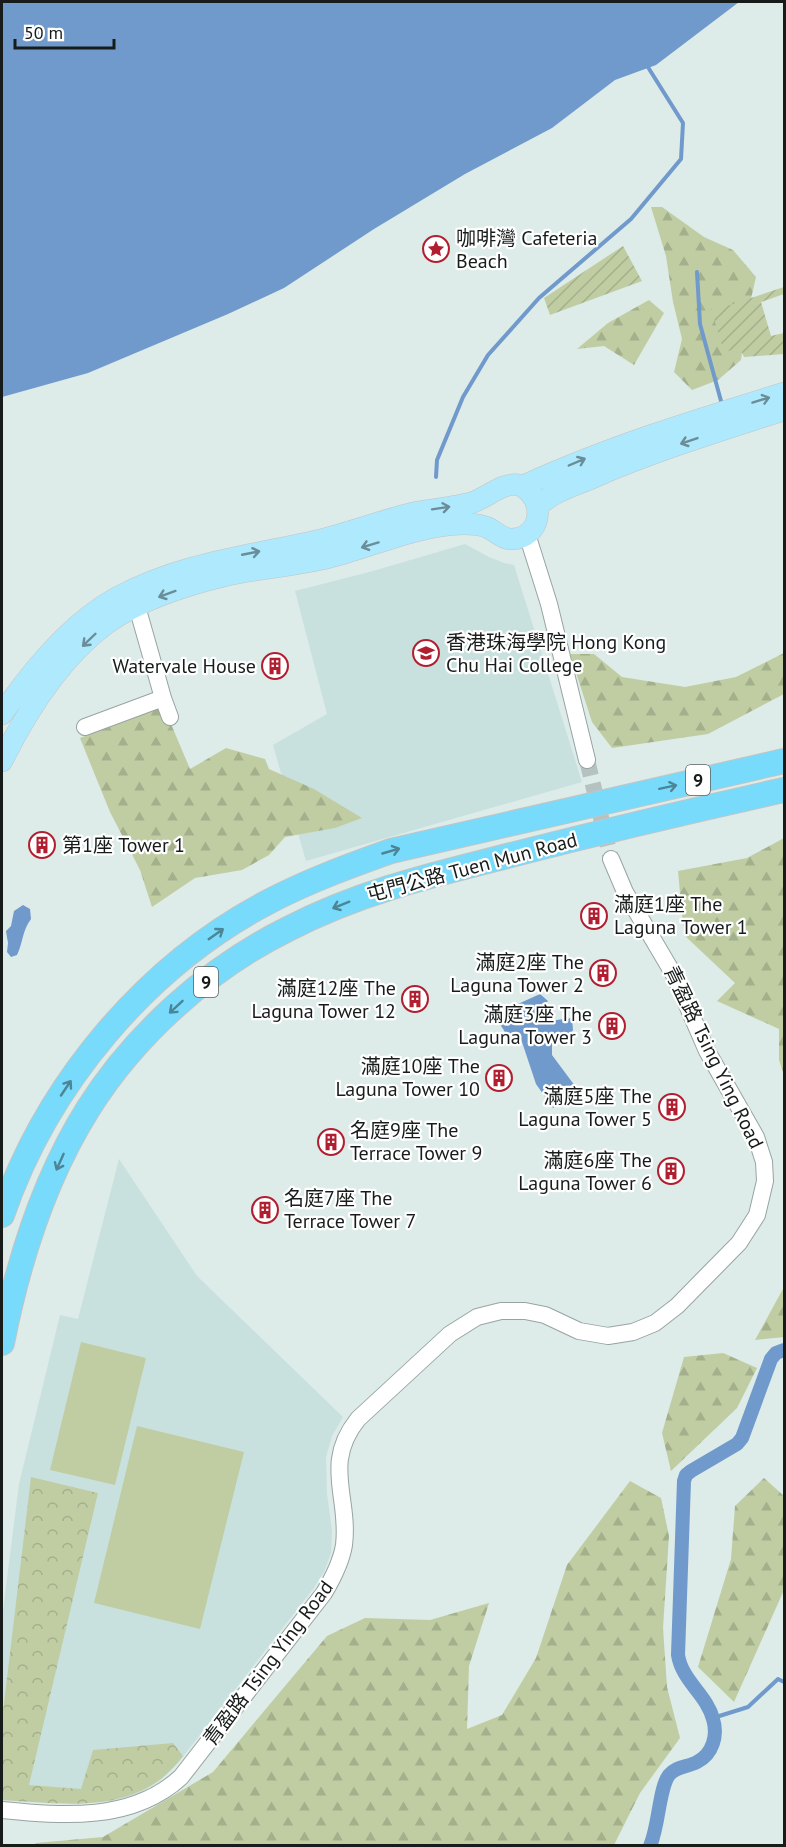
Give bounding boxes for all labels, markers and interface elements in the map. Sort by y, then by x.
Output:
scale bar [15,12,114,50]
text: 50 m [24,21,63,44]
place label: 咖啡灣 Cafeteria Beach [456,225,597,274]
place icon: 咖啡灣 Cafeteria Beach [421,234,451,264]
one-way arrow [751,394,770,405]
one-way arrow [680,437,699,448]
one-way arrow [567,456,585,467]
one-way arrow [430,503,450,514]
one-way arrow [361,540,380,551]
one-way arrow [241,547,261,558]
one-way arrow [158,589,177,600]
place label: 香港珠海學院 Hong Kong Chu Hai College [446,629,666,678]
one-way arrow [81,632,96,647]
school or university icon: 香港珠海學院 Hong Kong Chu Hai College [411,638,441,668]
building icon: Watervale House [260,651,290,681]
place label: Watervale House [112,653,256,679]
road number: 9 [686,765,710,795]
one-way arrow [659,780,678,792]
street label: 屯門公路 Tuen Mun Road [364,826,580,908]
building icon: 第1座 Tower 1 [27,830,57,860]
place label: 第1座 Tower 1 [62,832,185,858]
one-way arrow [381,845,400,856]
place label: 滿庭1座 The Laguna Tower 1 [614,891,748,940]
one-way arrow [332,900,350,911]
building icon: 滿庭1座 The Laguna Tower 1 [579,901,609,931]
one-way arrow [207,928,224,940]
place label: 滿庭2座 The Laguna Tower 2 [450,949,584,998]
building icon: 滿庭2座 The Laguna Tower 2 [588,958,618,988]
street label: 青盈路 Tsing Ying Road [658,961,770,1153]
road number: 9 [194,967,218,997]
place label: 滿庭12座 The Laguna Tower 12 [251,975,396,1024]
building icon: 滿庭12座 The Laguna Tower 12 [400,984,430,1014]
one-way arrow [169,1000,184,1014]
place label: 滿庭3座 The Laguna Tower 3 [458,1001,592,1050]
building icon: 滿庭3座 The Laguna Tower 3 [597,1011,627,1041]
place label: 滿庭10座 The Laguna Tower 10 [335,1053,480,1102]
building icon: 滿庭10座 The Laguna Tower 10 [484,1063,514,1093]
one-way arrow [60,1080,72,1097]
place label: 滿庭5座 The Laguna Tower 5 [518,1083,652,1132]
building icon: 滿庭5座 The Laguna Tower 5 [657,1092,687,1122]
place label: 名庭9座 The Terrace Tower 9 [350,1117,482,1166]
building icon: 名庭9座 The Terrace Tower 9 [316,1127,346,1157]
place label: 滿庭6座 The Laguna Tower 6 [518,1147,652,1196]
one-way arrow [54,1153,66,1171]
building icon: 滿庭6座 The Laguna Tower 6 [656,1156,686,1186]
place label: 名庭7座 The Terrace Tower 7 [284,1185,416,1234]
building icon: 名庭7座 The Terrace Tower 7 [250,1195,280,1225]
street label: 青盈路 Tsing Ying Road [197,1575,339,1751]

